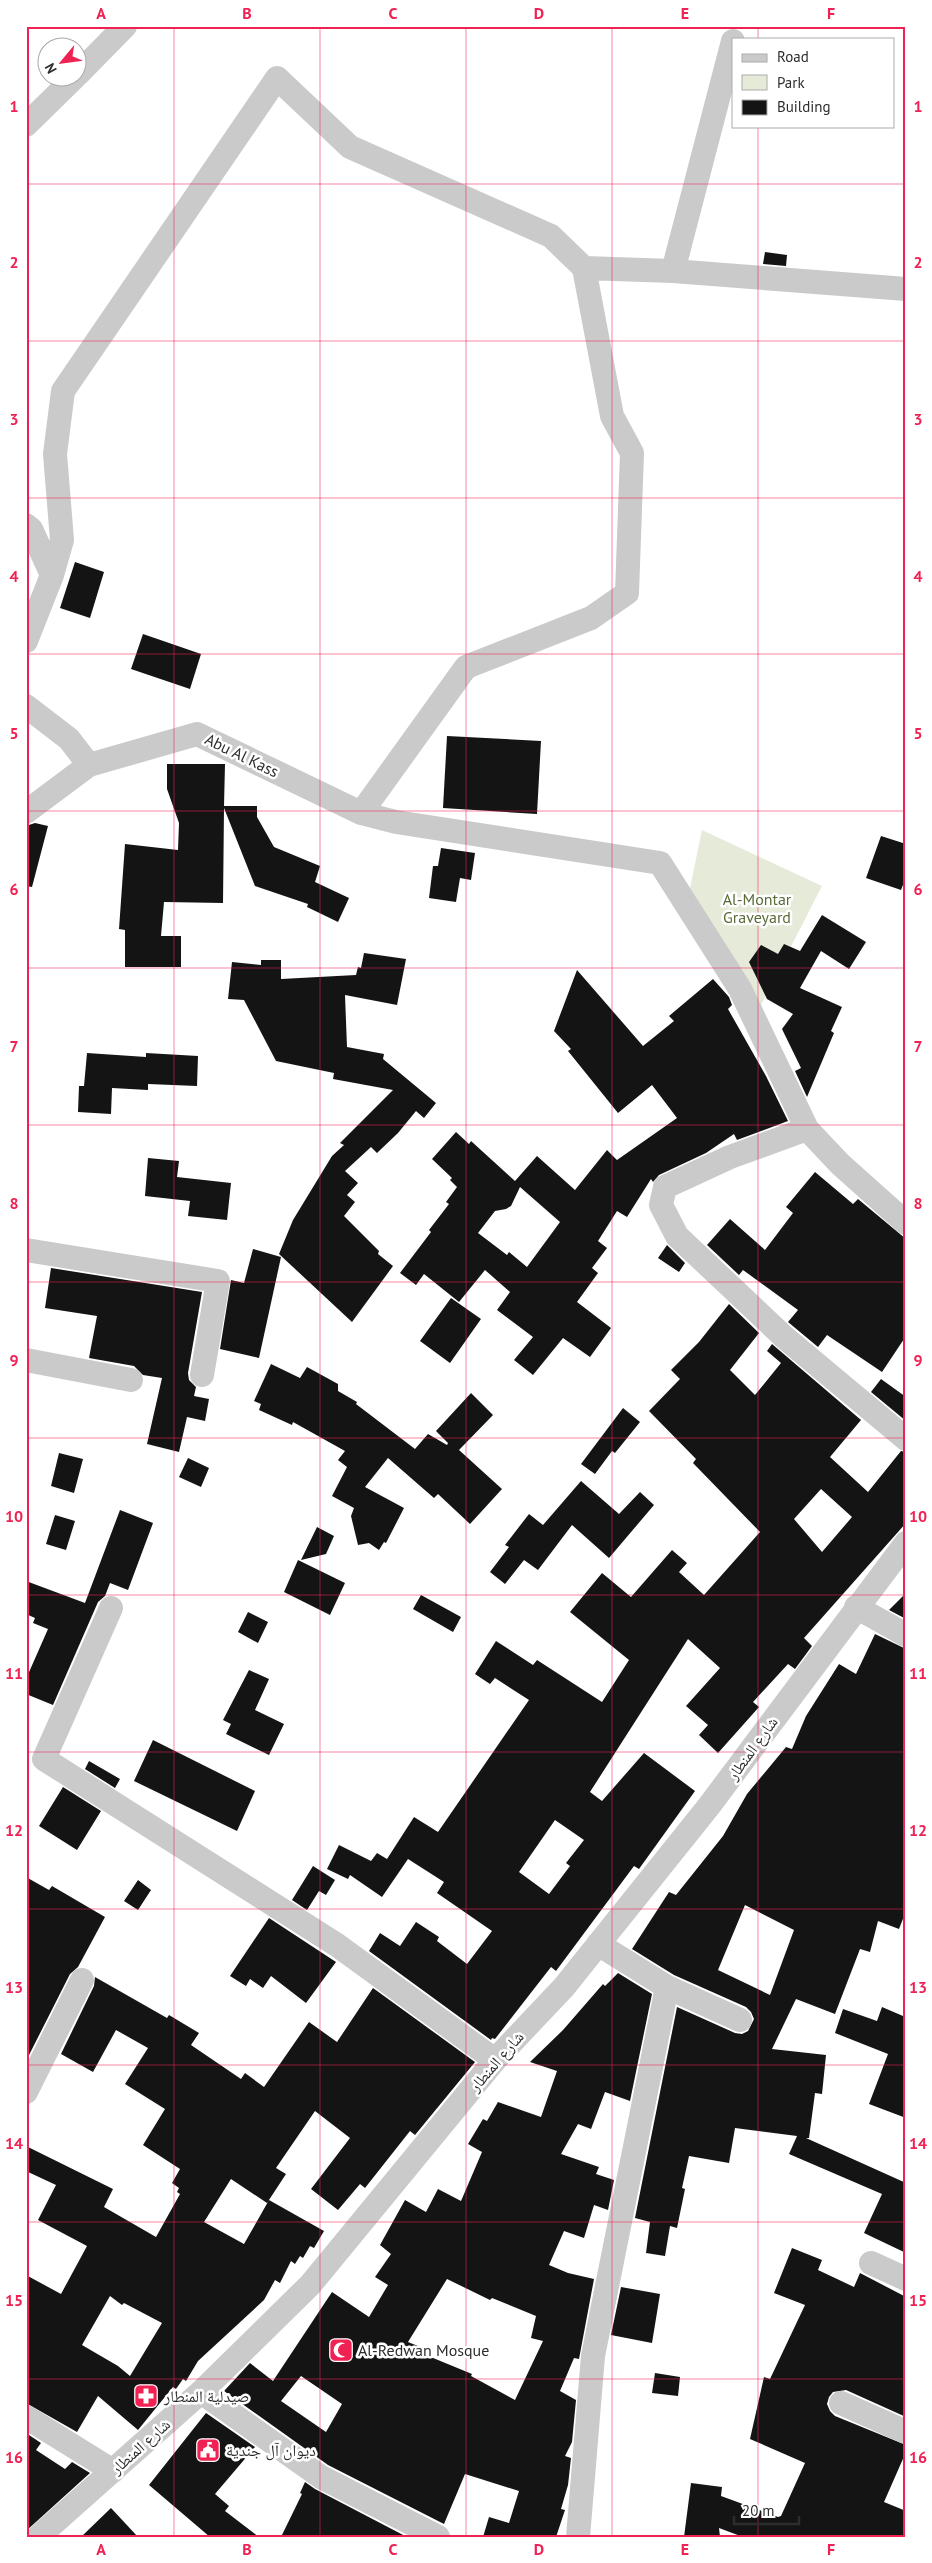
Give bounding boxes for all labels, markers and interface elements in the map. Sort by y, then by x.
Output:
text: A [96,3,106,23]
text: B [242,3,252,23]
text: C [389,3,398,23]
text: D [534,3,544,23]
text: E [681,3,689,23]
text: F [827,3,835,23]
north arrow [38,38,88,88]
legend [732,38,894,128]
text: Road [777,47,809,66]
text: N [41,60,61,77]
text: Park [777,73,805,92]
text: 1 [9,96,19,116]
text: 1 [913,96,923,116]
text: Building [777,97,831,116]
text: 2 [9,252,19,272]
text: 2 [913,252,923,272]
text: 3 [9,409,19,429]
text: 3 [913,409,923,429]
text: 4 [9,566,19,586]
text: 4 [913,566,923,586]
text: 5 [9,723,19,743]
text: 5 [913,723,923,743]
street label: Abu Al Kass [202,729,282,782]
text: 6 [9,879,19,899]
text: 6 [913,879,923,899]
park label: Al-Montar Graveyard [723,889,792,927]
text: 7 [9,1036,19,1056]
text: 7 [913,1036,923,1056]
text: 8 [9,1193,19,1213]
text: 8 [913,1193,923,1213]
text: 9 [9,1350,19,1370]
text: 9 [913,1350,923,1370]
text: 10 [5,1506,23,1526]
text: 10 [909,1506,927,1526]
text: 11 [5,1663,23,1683]
text: 11 [909,1663,927,1683]
street label: شارع المنطار [722,1712,782,1785]
text: 12 [5,1820,23,1840]
text: 12 [909,1820,927,1840]
text: 13 [5,1977,23,1997]
text: 13 [909,1977,927,1997]
street label: شارع المنطار [464,2027,528,2097]
text: 14 [5,2133,23,2153]
text: 14 [909,2133,927,2153]
text: 15 [5,2290,23,2310]
text: 15 [909,2290,927,2310]
mosque icon: Al-Redwan Mosque [328,2337,354,2363]
place label: Al-Redwan Mosque [358,2340,489,2360]
pharmacy icon: صيدلية المنطار [133,2383,159,2409]
place label: صيدلية المنطار [163,2386,249,2406]
street label: شارع المنطار [105,2414,175,2479]
public building icon: ديوان آل جندية [195,2437,221,2463]
place label: ديوان آل جندية [226,2440,316,2461]
text: 16 [5,2447,23,2467]
text: 16 [909,2447,927,2467]
scale bar [734,2493,800,2525]
text: 20 m [742,2501,775,2520]
text: A [96,2539,106,2559]
text: B [242,2539,252,2559]
text: C [389,2539,398,2559]
text: D [534,2539,544,2559]
text: E [681,2539,689,2559]
text: F [827,2539,835,2559]

